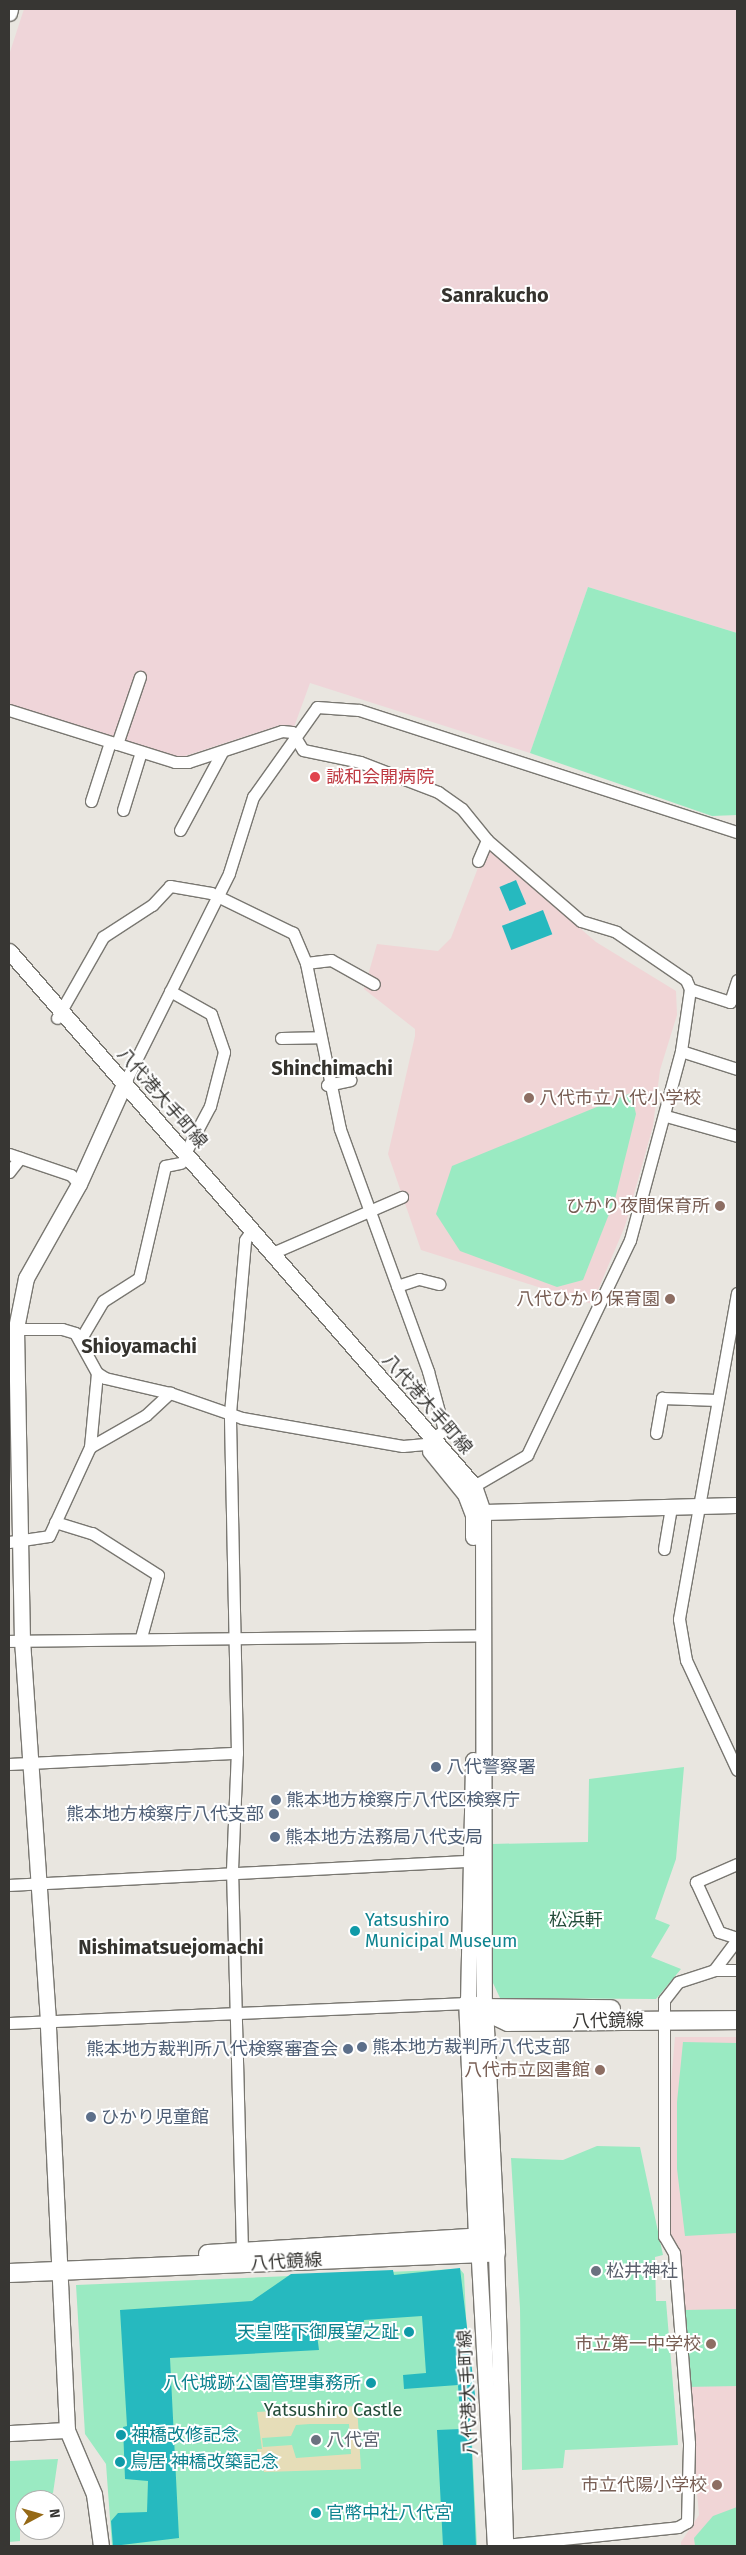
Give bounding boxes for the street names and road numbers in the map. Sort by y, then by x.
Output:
street label: 八代港大手町線 [113,1043,211,1153]
street label: 八代港大手町線 [378,1349,476,1459]
street label: 八代鏡線 [572,2010,644,2032]
street label: 八代鏡線 [249,2249,323,2275]
street label: 八代港大手町線 [454,2330,482,2456]

